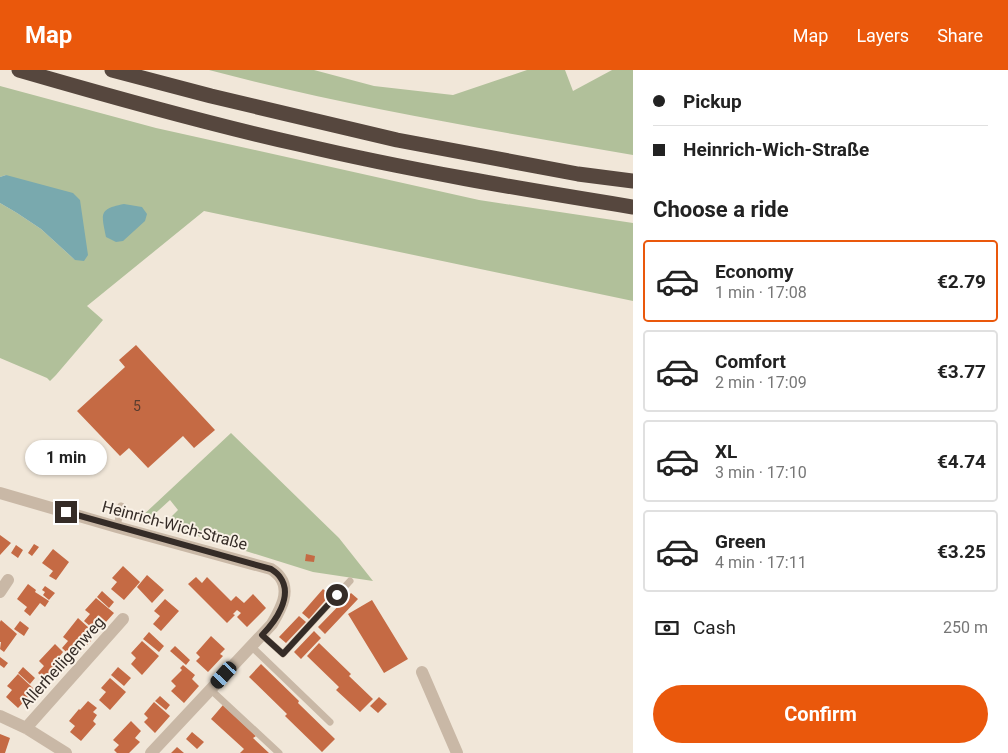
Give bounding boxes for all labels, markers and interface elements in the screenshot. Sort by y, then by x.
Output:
text: Map [25,21,72,49]
text: Map [793,25,828,46]
text: Layers [856,25,909,46]
text: Share [937,25,983,46]
text: Pickup [683,90,742,113]
text: Heinrich-Wich-Straße [683,138,869,161]
text: Choose a ride [653,197,789,222]
icon: car [655,259,700,304]
text: Economy [715,260,794,283]
text: €2.79 [937,270,986,293]
text: 1 min · 17:08 [715,283,807,302]
icon: car [655,349,700,394]
text: Comfort [715,350,786,373]
text: €3.77 [937,360,986,383]
text: 2 min · 17:09 [715,373,807,392]
house number: 5 [133,398,141,414]
icon: car [655,439,700,484]
callout: 1 min [25,440,107,474]
text: XL [715,440,737,463]
text: 1 min [46,448,86,467]
text: €4.74 [937,450,986,473]
text: 3 min · 17:10 [715,463,807,482]
street label: Heinrich-Wich-Straße [100,497,250,554]
route end [55,501,77,523]
icon: car [655,529,700,574]
text: Green [715,530,766,553]
text: €3.25 [937,540,986,563]
text: 4 min · 17:11 [715,553,807,572]
route start [326,584,348,606]
street label: Allerheiligenweg [16,613,109,712]
icon: cash [653,614,681,642]
text: Cash [693,616,736,639]
text: 250 m [943,618,988,637]
car [208,659,239,691]
button: Confirm [653,685,988,743]

